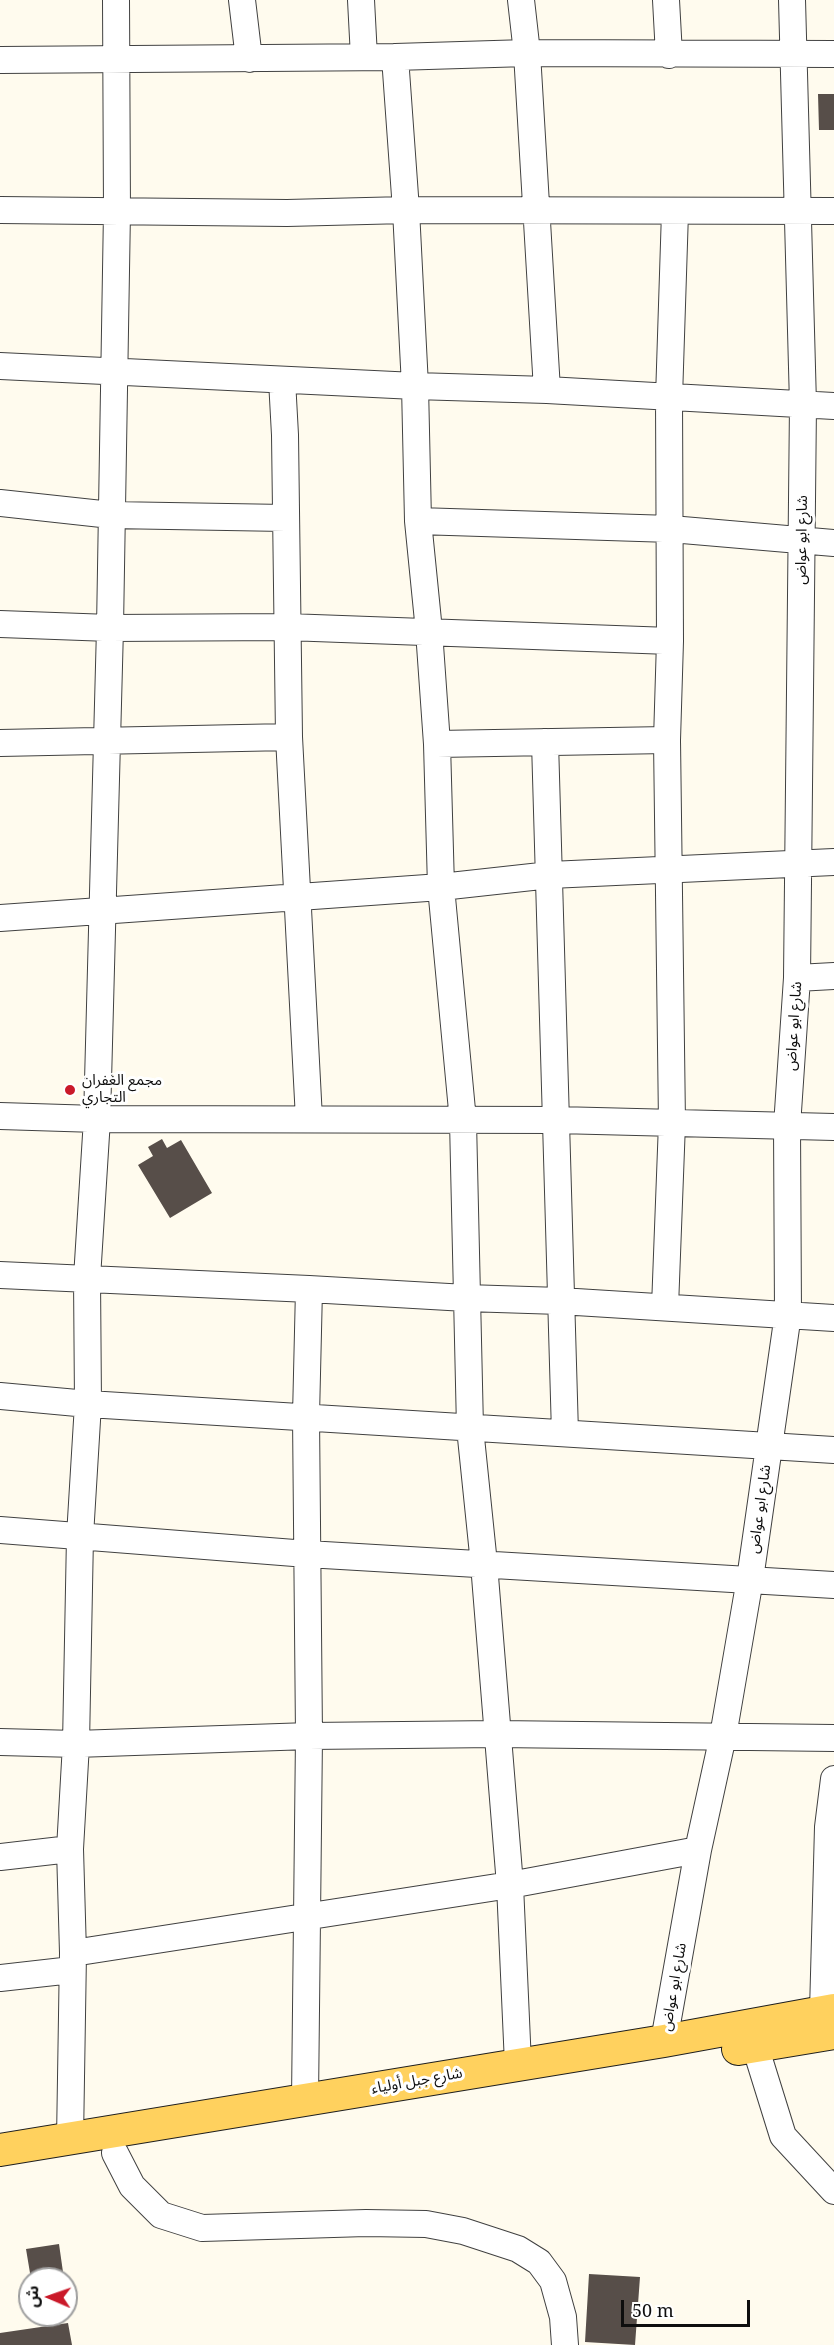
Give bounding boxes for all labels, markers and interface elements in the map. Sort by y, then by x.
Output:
street label: شارع ابو عواض [792,495,812,585]
street label: شارع ابو عواض [782,981,806,1071]
place label: مجمع الغفران التجاري [82,1072,162,1107]
marker: مجمع الغفران التجاري [63,1083,77,1097]
street label: شارع ابو عواض [745,1463,775,1555]
street label: شارع ابو عواض [657,1941,691,2033]
street label: شارع جبل أولياء [370,2064,464,2098]
north arrow [18,2267,78,2327]
text: ش [21,2285,43,2308]
scale bar [624,2288,753,2326]
text: 50 m [632,2298,674,2322]

